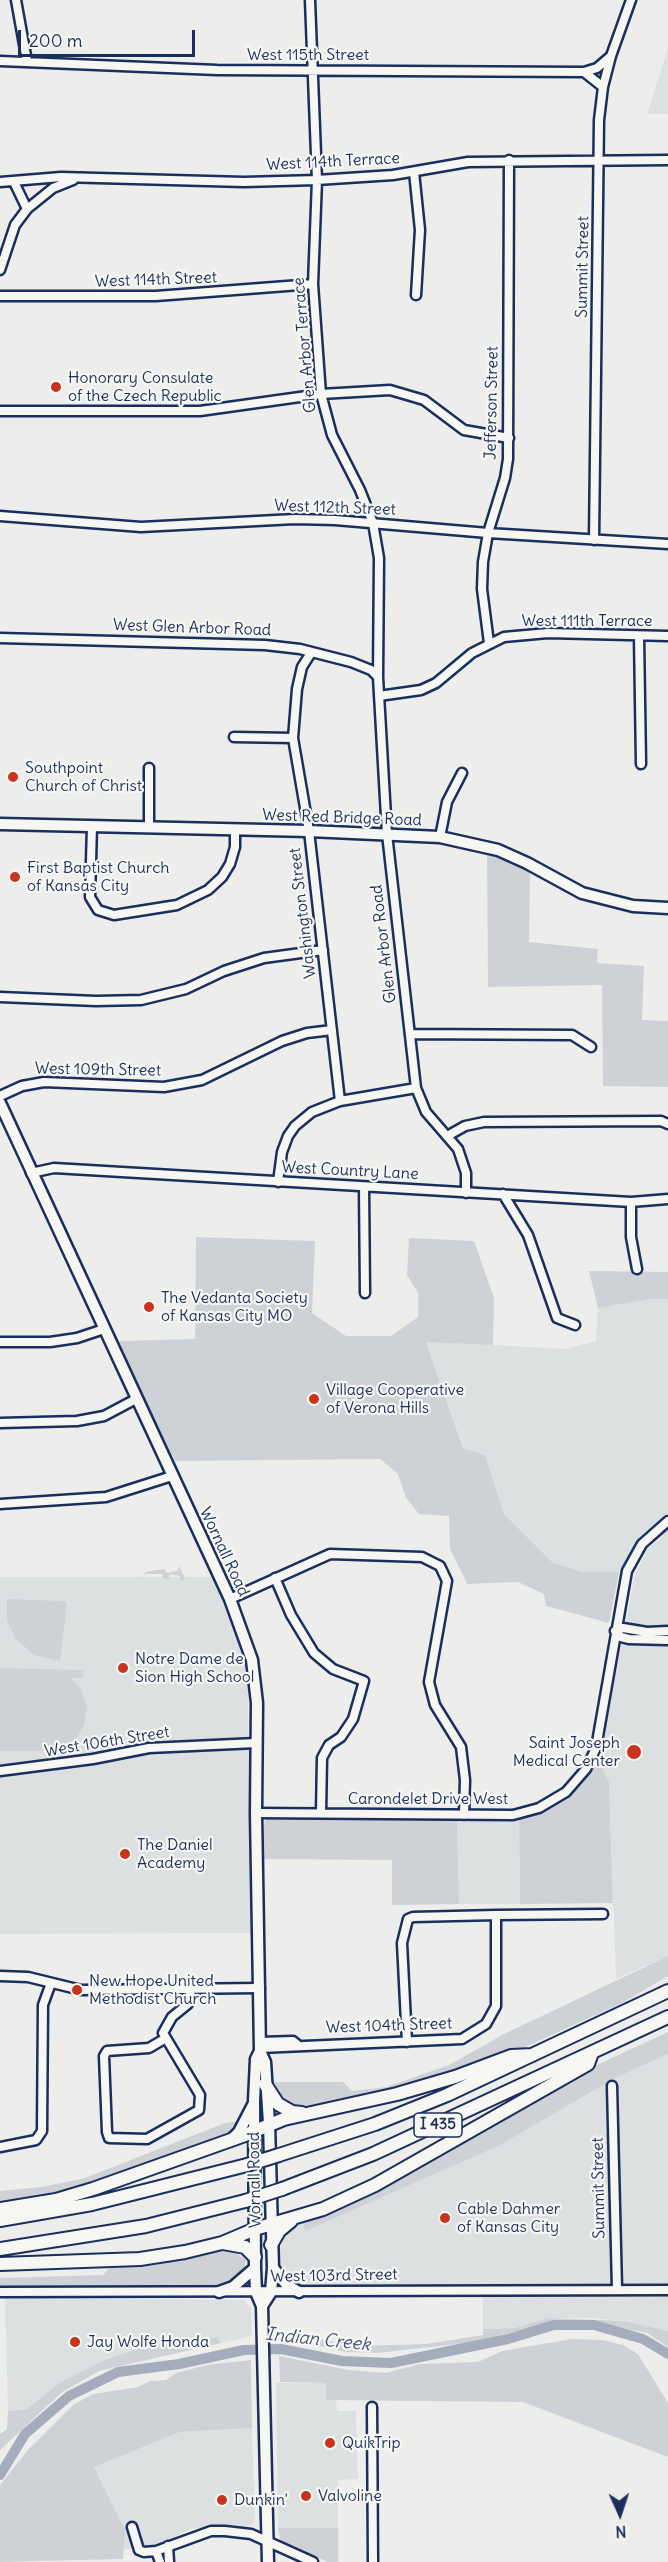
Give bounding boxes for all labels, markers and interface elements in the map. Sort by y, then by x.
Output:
scale bar [21,18,198,56]
text: 200 m [29,29,83,52]
street label: West 115th Street [247,45,369,65]
street label: West 114th Terrace [266,149,400,175]
street label: Summit Street [573,216,593,318]
street label: West 114th Street [95,268,217,292]
street label: Glen Arbor Terrace [290,276,320,414]
street label: Jefferson Street [481,346,503,460]
place label: Honorary Consulate of the Czech Republic [68,368,222,406]
marker: Honorary Consulate of the Czech Republic [49,380,63,394]
street label: West 112th Street [274,496,396,520]
street label: West 111th Terrace [522,611,652,631]
street label: West Glen Arbor Road [113,616,271,640]
place label: Southpoint Church of Christ [25,758,142,796]
marker: Southpoint Church of Christ [6,770,20,784]
street label: West Red Bridge Road [262,806,422,830]
street label: Washington Street [285,847,321,979]
place label: First Baptist Church of Kansas City [27,858,170,896]
marker: First Baptist Church of Kansas City [8,870,22,884]
street label: Glen Arbor Road [367,884,401,1004]
street label: West 109th Street [35,1059,161,1081]
street label: West Country Lane [281,1158,419,1184]
place label: The Vedanta Society of Kansas City MO [161,1288,308,1326]
marker: The Vedanta Society of Kansas City MO [142,1300,156,1314]
place label: Village Cooperative of Verona Hills [326,1380,464,1418]
marker: Village Cooperative of Verona Hills [307,1392,321,1406]
street label: Wornall Road [195,1504,253,1600]
place label: Notre Dame de Sion High School [135,1649,254,1687]
marker: Notre Dame de Sion High School [116,1661,130,1675]
street label: West 106th Street [43,1723,171,1761]
place label: Saint Joseph Medical Center [513,1733,620,1771]
marker: Saint Joseph Medical Center [625,1743,643,1761]
street label: Carondelet Drive West [348,1789,508,1809]
place label: The Daniel Academy [137,1835,213,1873]
marker: The Daniel Academy [118,1847,132,1861]
place label: New Hope United Methodist Church [89,1971,216,2009]
marker: New Hope United Methodist Church [70,1983,84,1997]
street label: West 104th Street [326,2014,452,2038]
road number: I 435 [414,2113,462,2137]
street label: Wornall Road [245,2132,265,2228]
street label: Summit Street [589,2137,609,2239]
place label: Cable Dahmer of Kansas City [457,2199,560,2237]
marker: Cable Dahmer of Kansas City [438,2211,452,2225]
street label: West 103rd Street [270,2265,398,2287]
water label: Indian Creek [265,2324,371,2356]
place label: Jay Wolfe Honda [87,2332,209,2352]
marker: Jay Wolfe Honda [68,2335,82,2349]
place label: QuikTrip [342,2433,401,2453]
marker: QuikTrip [323,2436,337,2450]
north arrow [590,2484,650,2544]
place label: Valvoline [318,2486,382,2506]
marker: Valvoline [299,2489,313,2503]
place label: Dunkin' [234,2490,288,2510]
marker: Dunkin' [215,2493,229,2507]
text: N [615,2522,627,2542]

